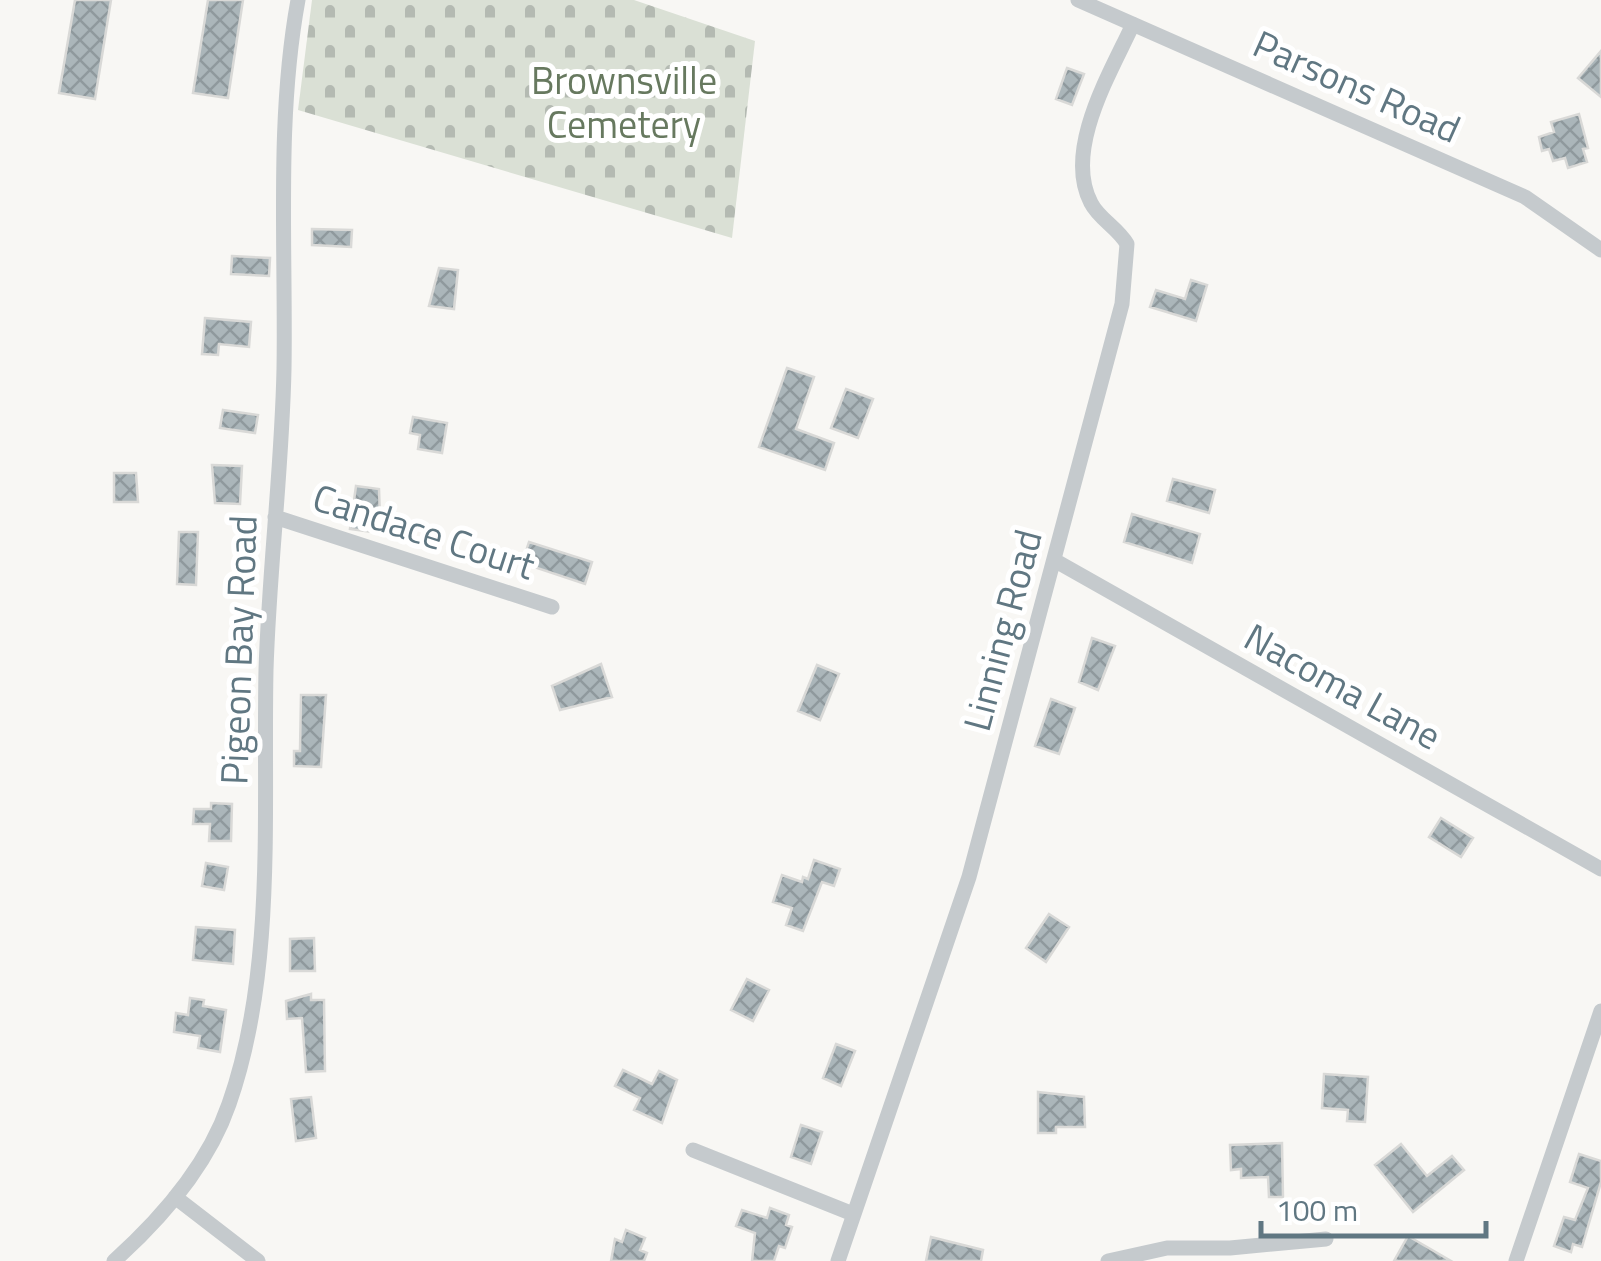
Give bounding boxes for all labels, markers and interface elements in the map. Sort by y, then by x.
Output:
street label: Parsons Road [1244,15,1470,157]
park label: Brownsville Cemetery [531,51,717,153]
street label: Candace Court [306,468,542,594]
street label: Pigeon Bay Road [204,514,272,786]
street label: Linning Road [947,523,1057,737]
street label: Nacoma Lane [1234,608,1452,764]
scale bar [1261,1176,1486,1238]
text: 100 m [1276,1187,1358,1233]

